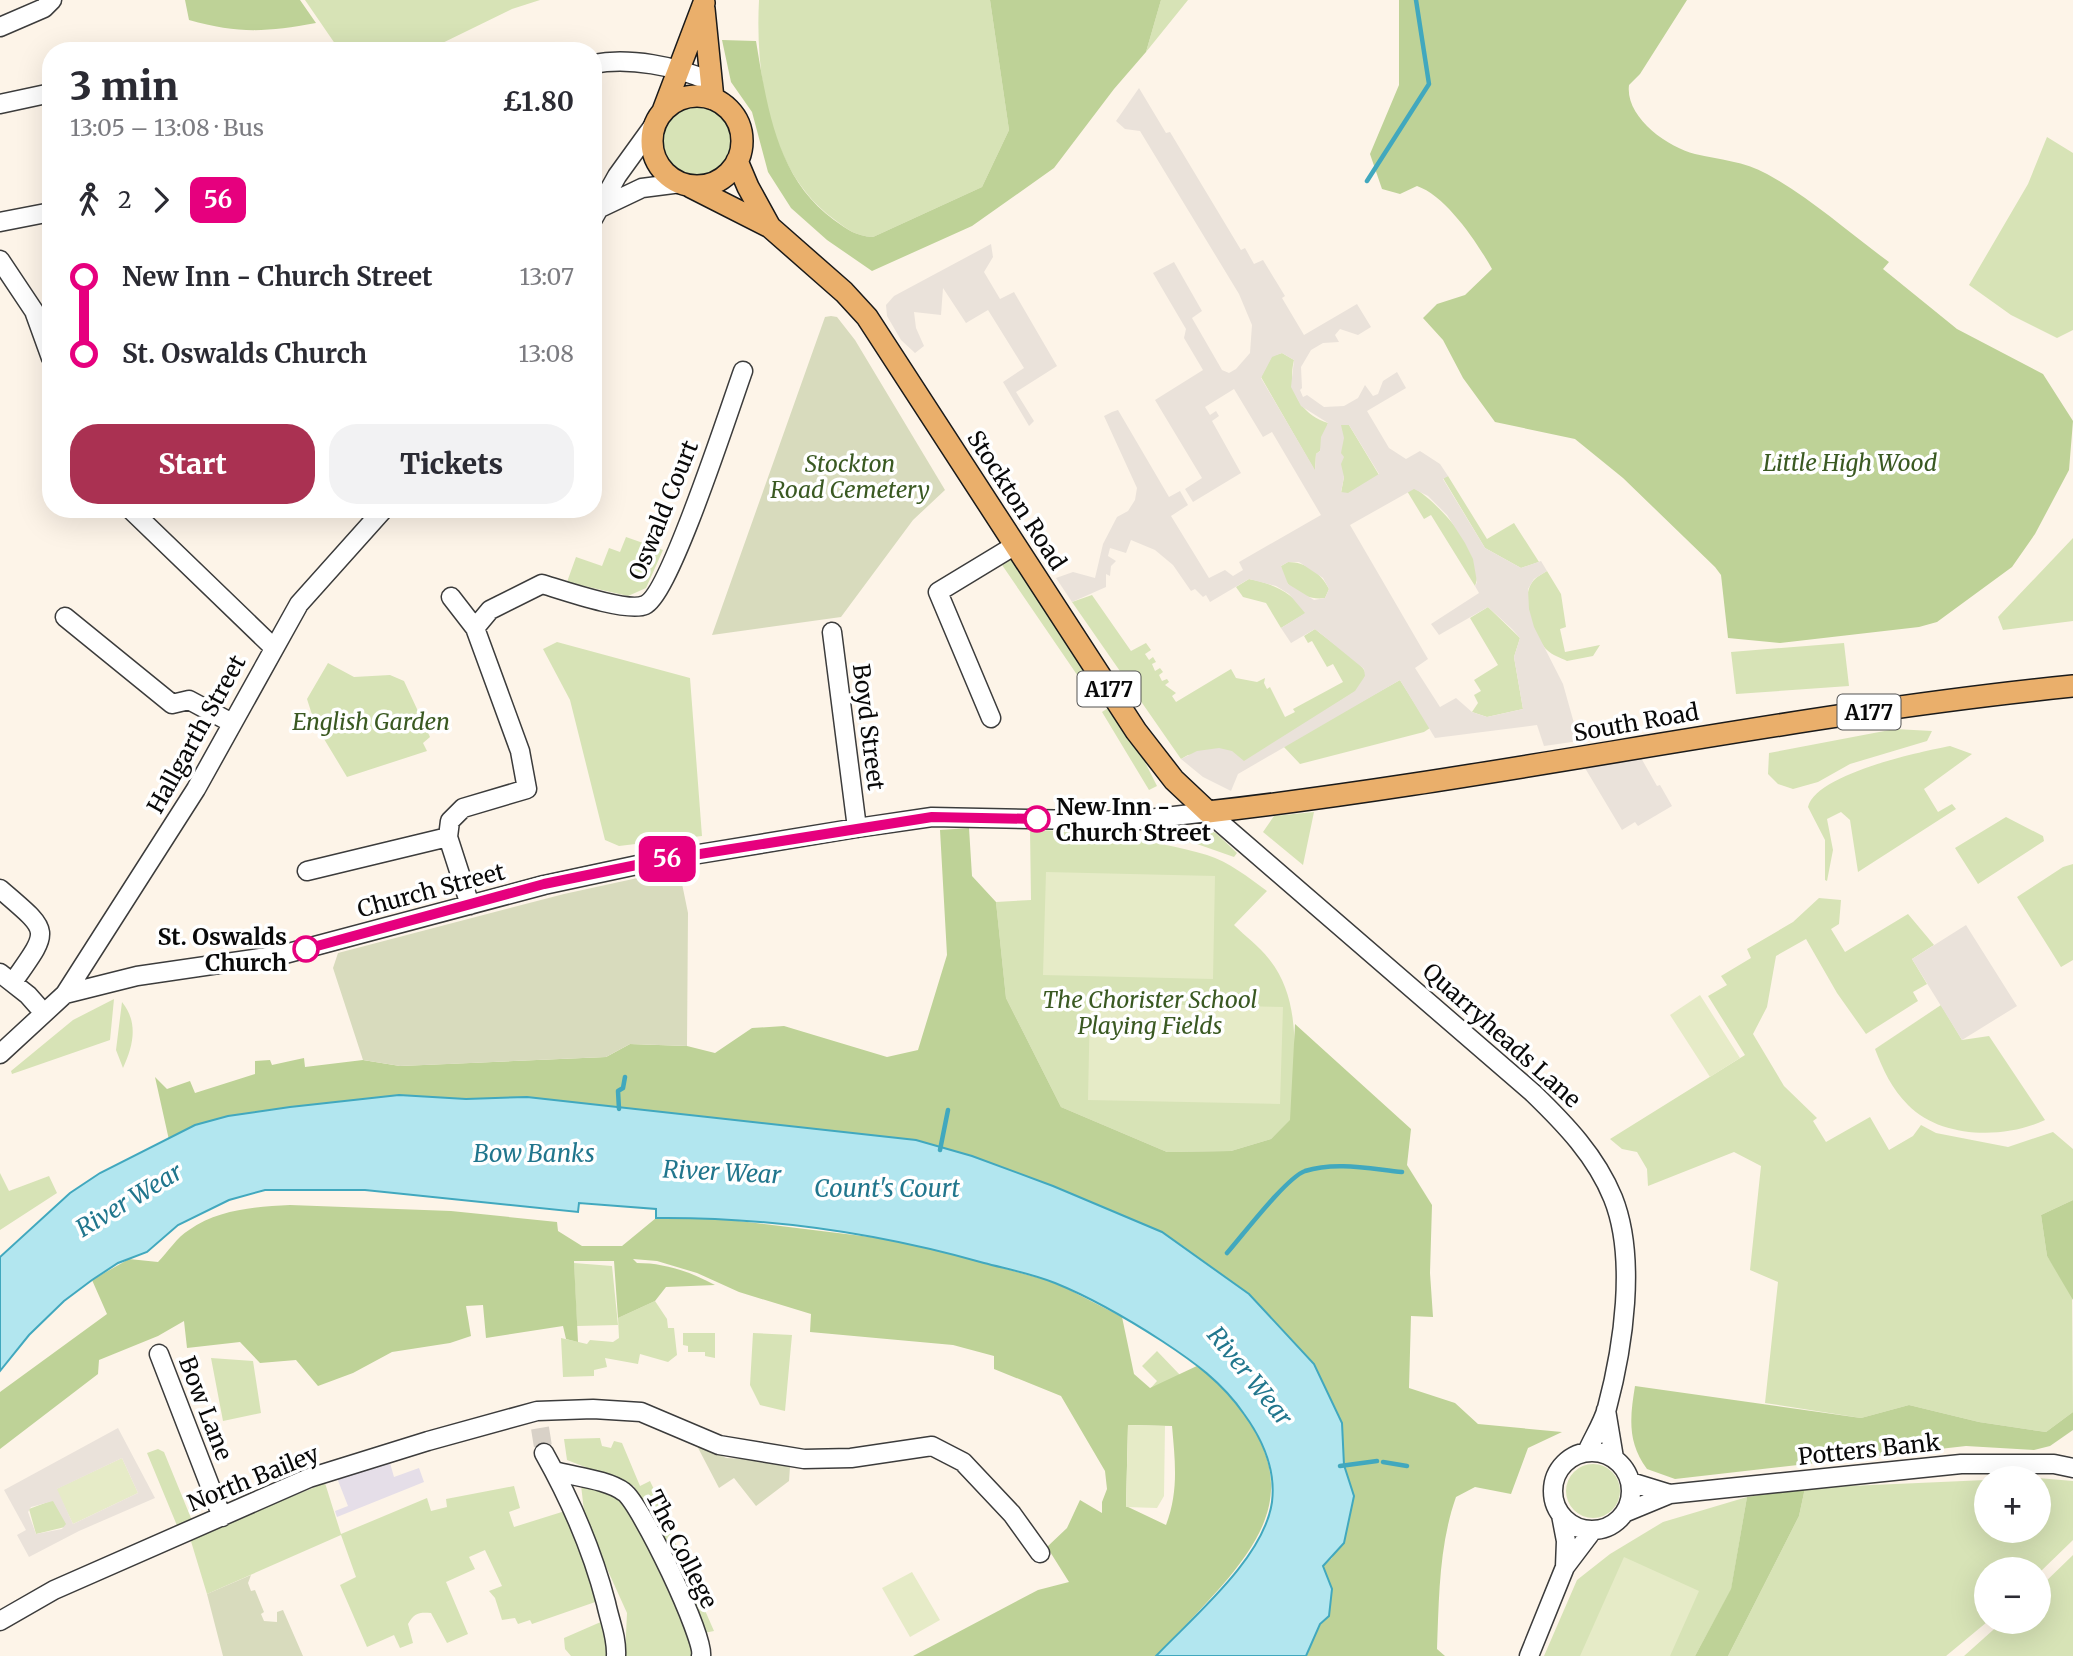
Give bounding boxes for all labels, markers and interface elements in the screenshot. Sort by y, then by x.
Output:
text: 3 min [70,63,178,110]
text: £1.80 [502,85,574,118]
text: 13:05 – 13:08 · Bus [70,113,264,142]
icon: walk [70,181,108,219]
icon: forward [142,181,180,219]
text: 56 [204,184,232,215]
text: 2 [118,185,132,214]
text: New Inn - Church Street [122,260,433,293]
text: 13:07 [519,262,574,291]
text: St. Oswalds Church [122,337,367,370]
text: 13:08 [518,339,574,368]
button: Start [70,424,315,504]
button: Tickets [329,424,574,504]
street label: Stockton Road [961,425,1073,575]
street label: Oswald Court [622,436,704,584]
park label: Little High Wood [1763,448,1938,477]
park label: Stockton Road Cemetery [770,449,930,504]
street label: Hallgarth Street [140,650,252,818]
street label: Boyd Street [847,662,891,792]
road number: A177 [1078,672,1140,706]
road number: A177 [1838,694,1900,730]
street label: South Road [1571,697,1701,747]
park label: English Garden [292,707,450,736]
place label: New Inn - Church Street [1056,792,1211,847]
marker: New Inn - Church Street [1024,806,1050,832]
line badge: 56 [636,836,698,882]
text: 56 [653,843,681,874]
street label: Church Street [354,856,508,924]
place label: St. Oswalds Church [158,922,287,977]
marker: St. Oswalds Church [293,936,319,962]
street label: Quarryheads Lane [1417,956,1587,1114]
park label: The Chorister School Playing Fields [1043,985,1257,1040]
water label: Bow Banks [473,1138,595,1169]
water label: River Wear [662,1153,783,1191]
water label: River Wear [70,1156,189,1244]
water label: Count's Court [814,1173,961,1204]
water label: River Wear [1201,1320,1300,1433]
street label: Bow Lane [173,1352,239,1464]
street label: Potters Bank [1797,1427,1942,1471]
street label: North Bailey [183,1438,324,1518]
map controls [1974,1466,2051,1634]
button: + [1974,1466,2051,1543]
street label: The College [640,1485,724,1613]
button: − [1974,1557,2051,1634]

